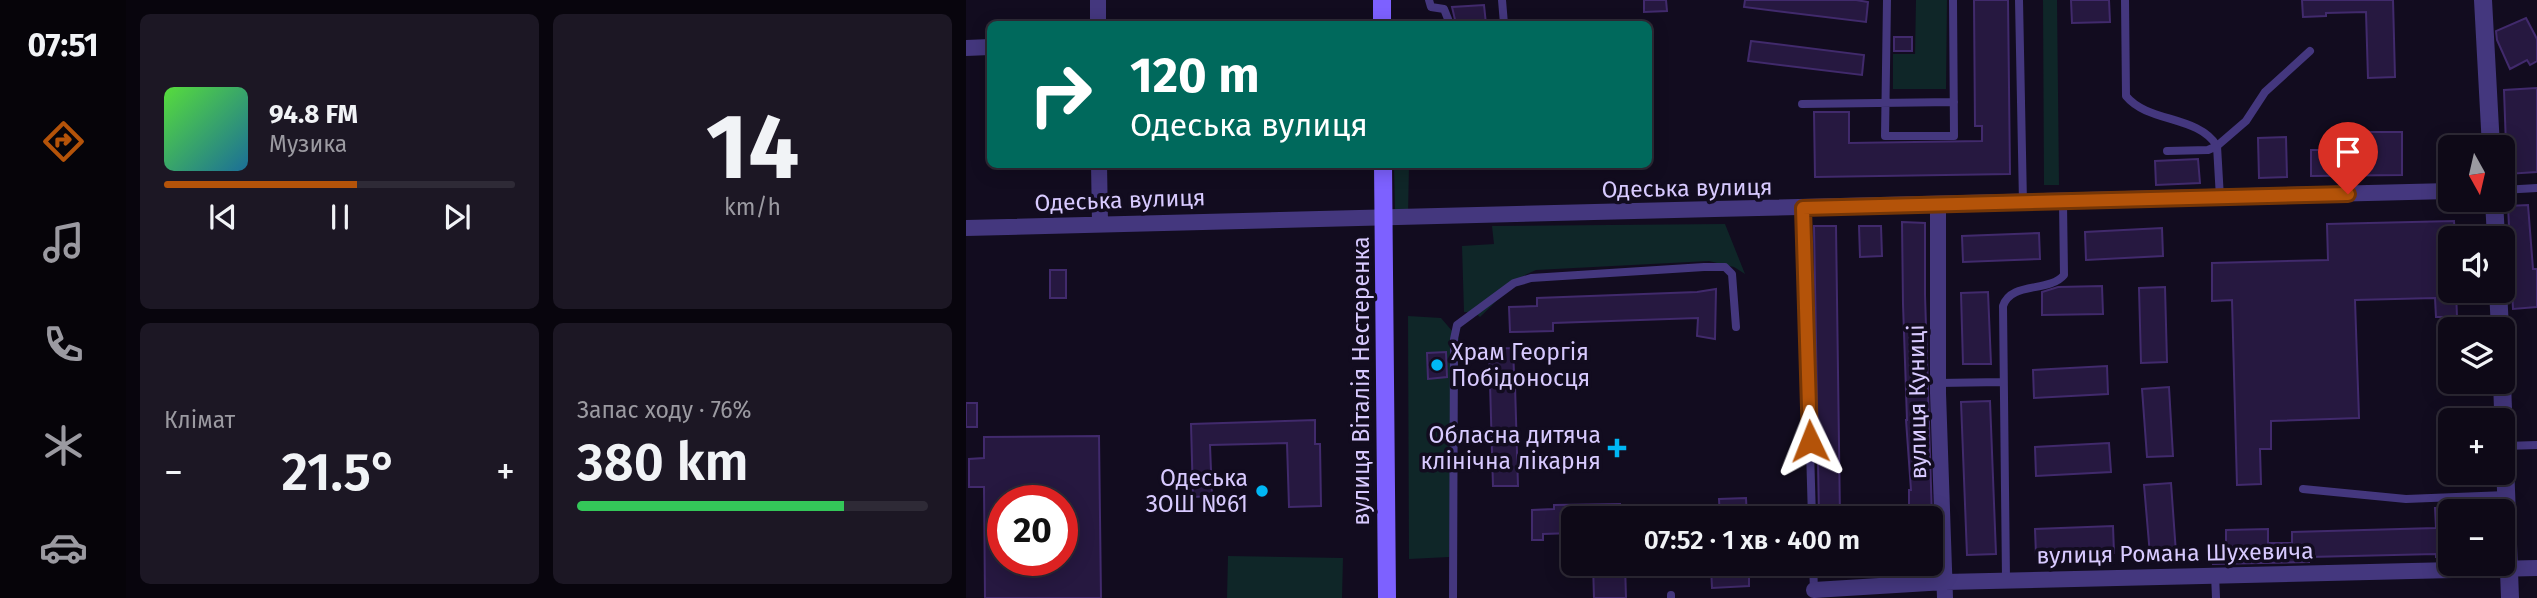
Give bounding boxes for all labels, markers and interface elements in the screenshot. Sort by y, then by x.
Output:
text: 07:51 [27,26,99,64]
text: 120 m [1130,46,1260,105]
icon: right [1015,49,1106,140]
text: 14 [706,93,799,202]
text: 94.8 FM [269,99,358,130]
text: Одеська вулиця [1130,106,1368,144]
icon: directions [39,117,88,166]
pin [2318,122,2378,194]
text: Музика [269,130,347,158]
icon: arrive [2329,133,2367,171]
north arrow [2438,135,2515,212]
map controls [2438,135,2515,576]
street label: Одеська вулиця [1601,173,1773,203]
street label: Одеська вулиця [1034,183,1206,217]
text: km/h [724,193,781,221]
icon: previous [204,198,242,236]
icon: pause [321,198,359,236]
icon: next [438,198,476,236]
icon: music [39,218,88,267]
button: sound [2438,226,2515,303]
street label: вулиця Віталія Нестеренка [1347,236,1375,526]
button: layers [2438,317,2515,394]
icon: phone [39,320,88,369]
street label: вулиця Куниці [1902,324,1932,480]
place label: Храм Георгія Побідоносця [1451,338,1590,392]
marker: Храм Георгія Побідоносця [1429,357,1445,373]
text: Запас ходу · 76% [577,396,752,424]
position arrow [1773,404,1847,478]
text: Клімат [164,406,235,434]
button: + [2438,408,2515,485]
icon: climate [39,421,88,470]
place label: Обласна дитяча клінічна лікарня [1420,421,1601,475]
text: 380 km [577,431,749,494]
marker: Обласна дитяча клінічна лікарня [1607,438,1627,458]
text: 21.5° [281,441,398,504]
text: − [164,449,183,495]
text: + [496,449,515,495]
place label: Одеська ЗОШ №61 [1146,464,1248,518]
marker: Одеська ЗОШ №61 [1254,483,1270,499]
speed limit sign: 20 [987,485,1078,576]
button: − [2438,499,2515,576]
icon: car [39,523,88,572]
text: 07:52 · 1 хв · 400 m [1644,525,1860,556]
street label: вулиця Романа Шухевича [2036,537,2314,569]

